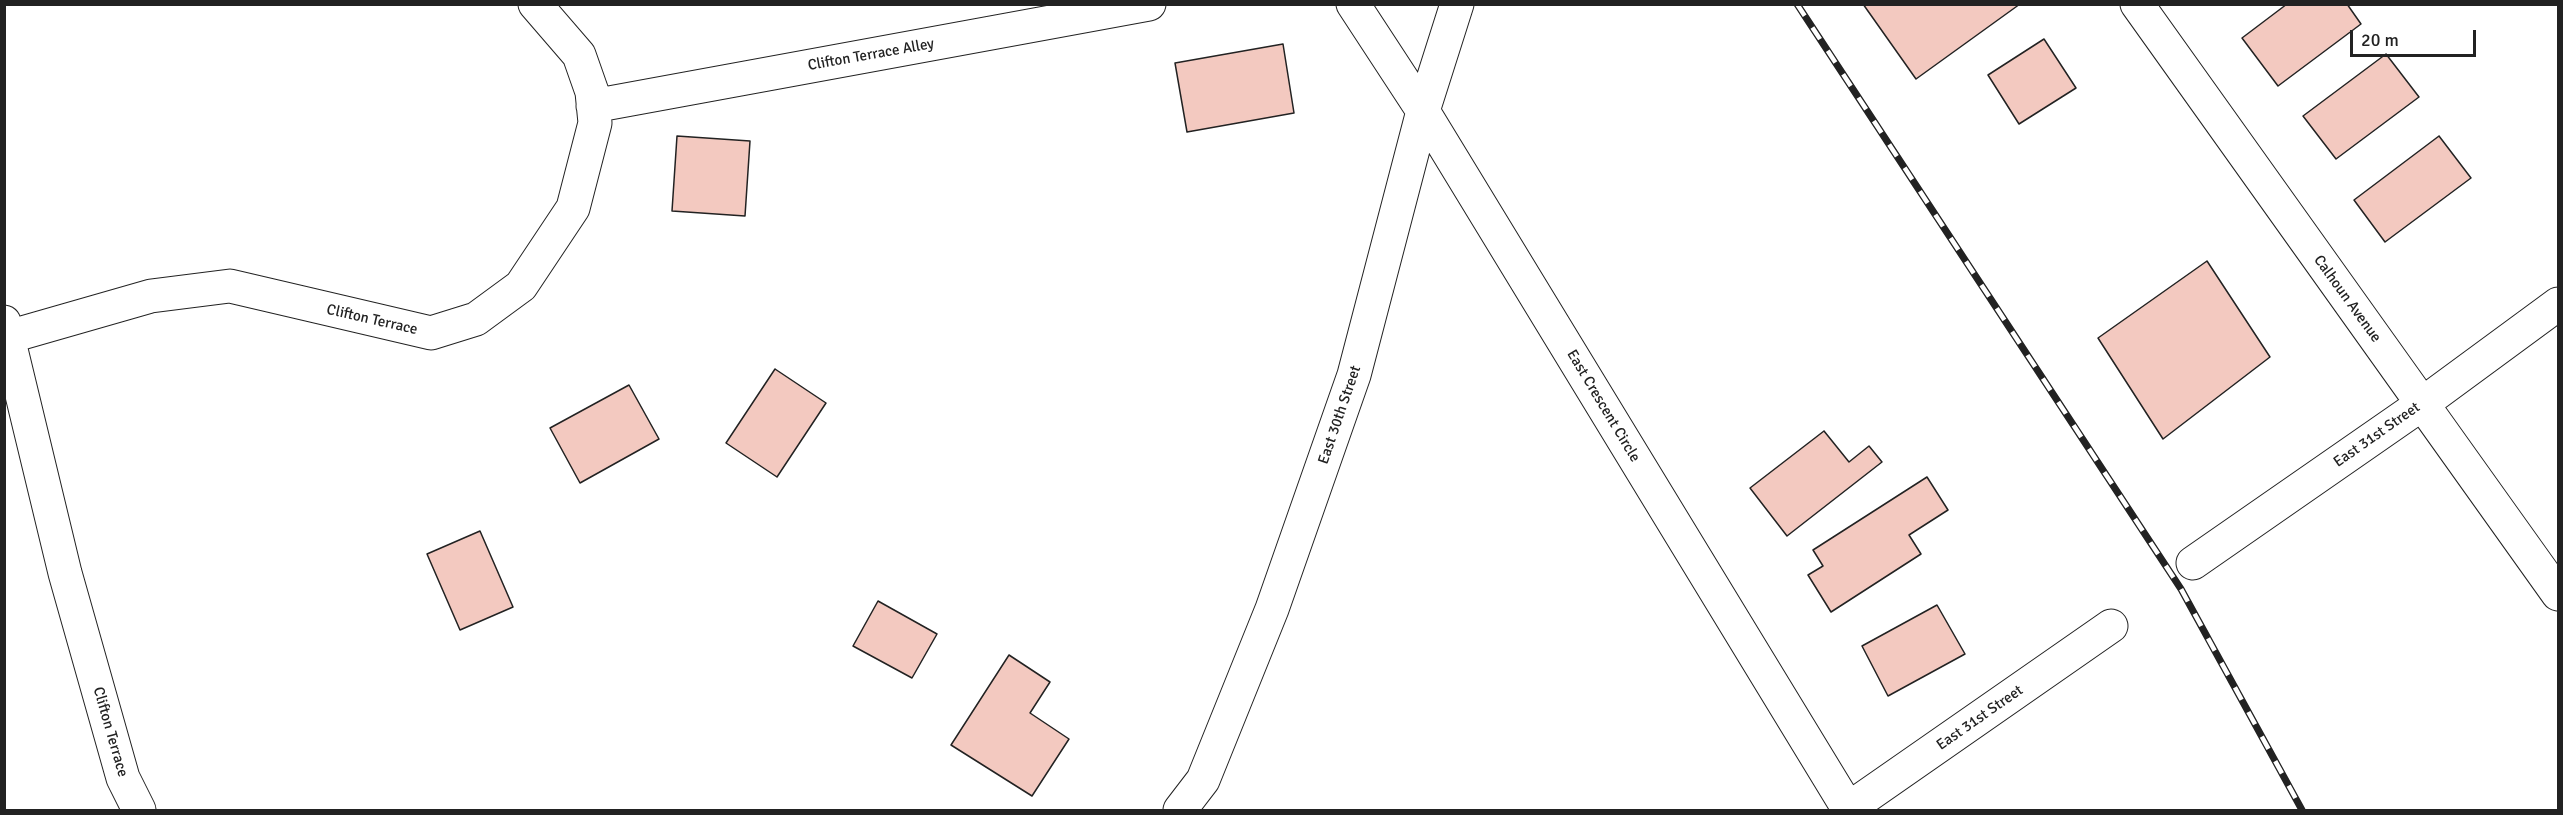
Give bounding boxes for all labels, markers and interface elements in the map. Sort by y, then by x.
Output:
scale bar [2353,18,2479,56]
text: 20 m [2361,29,2399,51]
street label: Clifton Terrace Alley [806,35,936,75]
street label: Calhoun Avenue [2309,252,2385,346]
street label: Clifton Terrace [325,301,419,339]
street label: East Crescent Circle [1562,347,1644,465]
street label: East 30th Street [1315,363,1365,467]
street label: East 31st Street [2330,399,2424,471]
street label: East 31st Street [1933,682,2027,754]
street label: Clifton Terrace [89,685,131,779]

